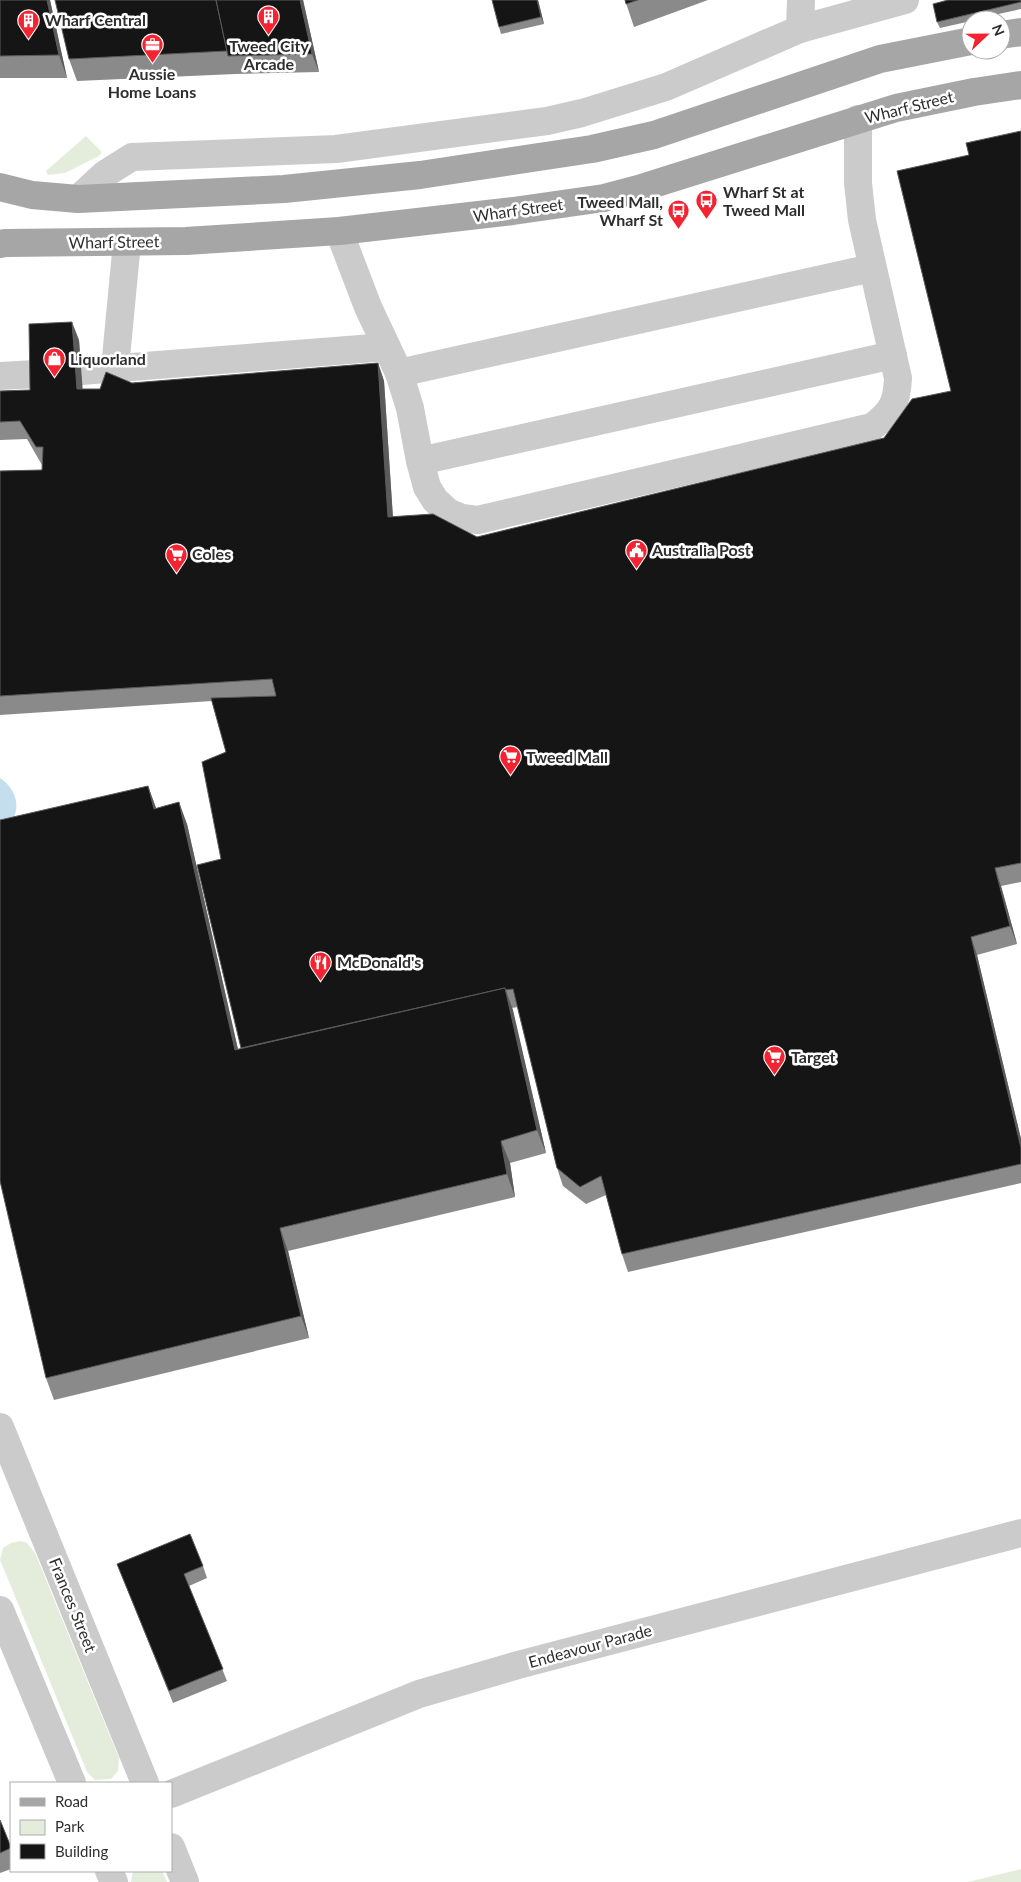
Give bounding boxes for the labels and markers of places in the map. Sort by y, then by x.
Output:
building icon: Tweed City Arcade [257,5,281,36]
building icon: Wharf Central [17,8,41,39]
place label: Wharf Central [45,10,146,29]
office icon: Aussie Home Loans [140,33,164,64]
place label: Tweed City Arcade [229,36,310,73]
place label: Aussie Home Loans [108,64,196,101]
place label: Wharf St at Tweed Mall [723,182,805,219]
bus stop icon: Wharf St at Tweed Mall [695,189,719,220]
place label: Tweed Mall, Wharf St [577,192,663,229]
bus stop icon: Tweed Mall, Wharf St [667,199,691,230]
shop icon: Liquorland [42,347,66,378]
place label: Liquorland [70,349,146,368]
public building icon: Australia Post [624,538,648,569]
place label: Australia Post [651,540,751,559]
supermarket icon: Coles [164,542,188,573]
place label: Coles [192,544,231,563]
supermarket icon: Tweed Mall [498,745,522,776]
place label: Tweed Mall [526,747,608,766]
restaurant icon: McDonald's [309,950,333,981]
place label: McDonald's [337,952,421,971]
supermarket icon: Target [763,1045,787,1076]
place label: Target [791,1047,836,1066]

